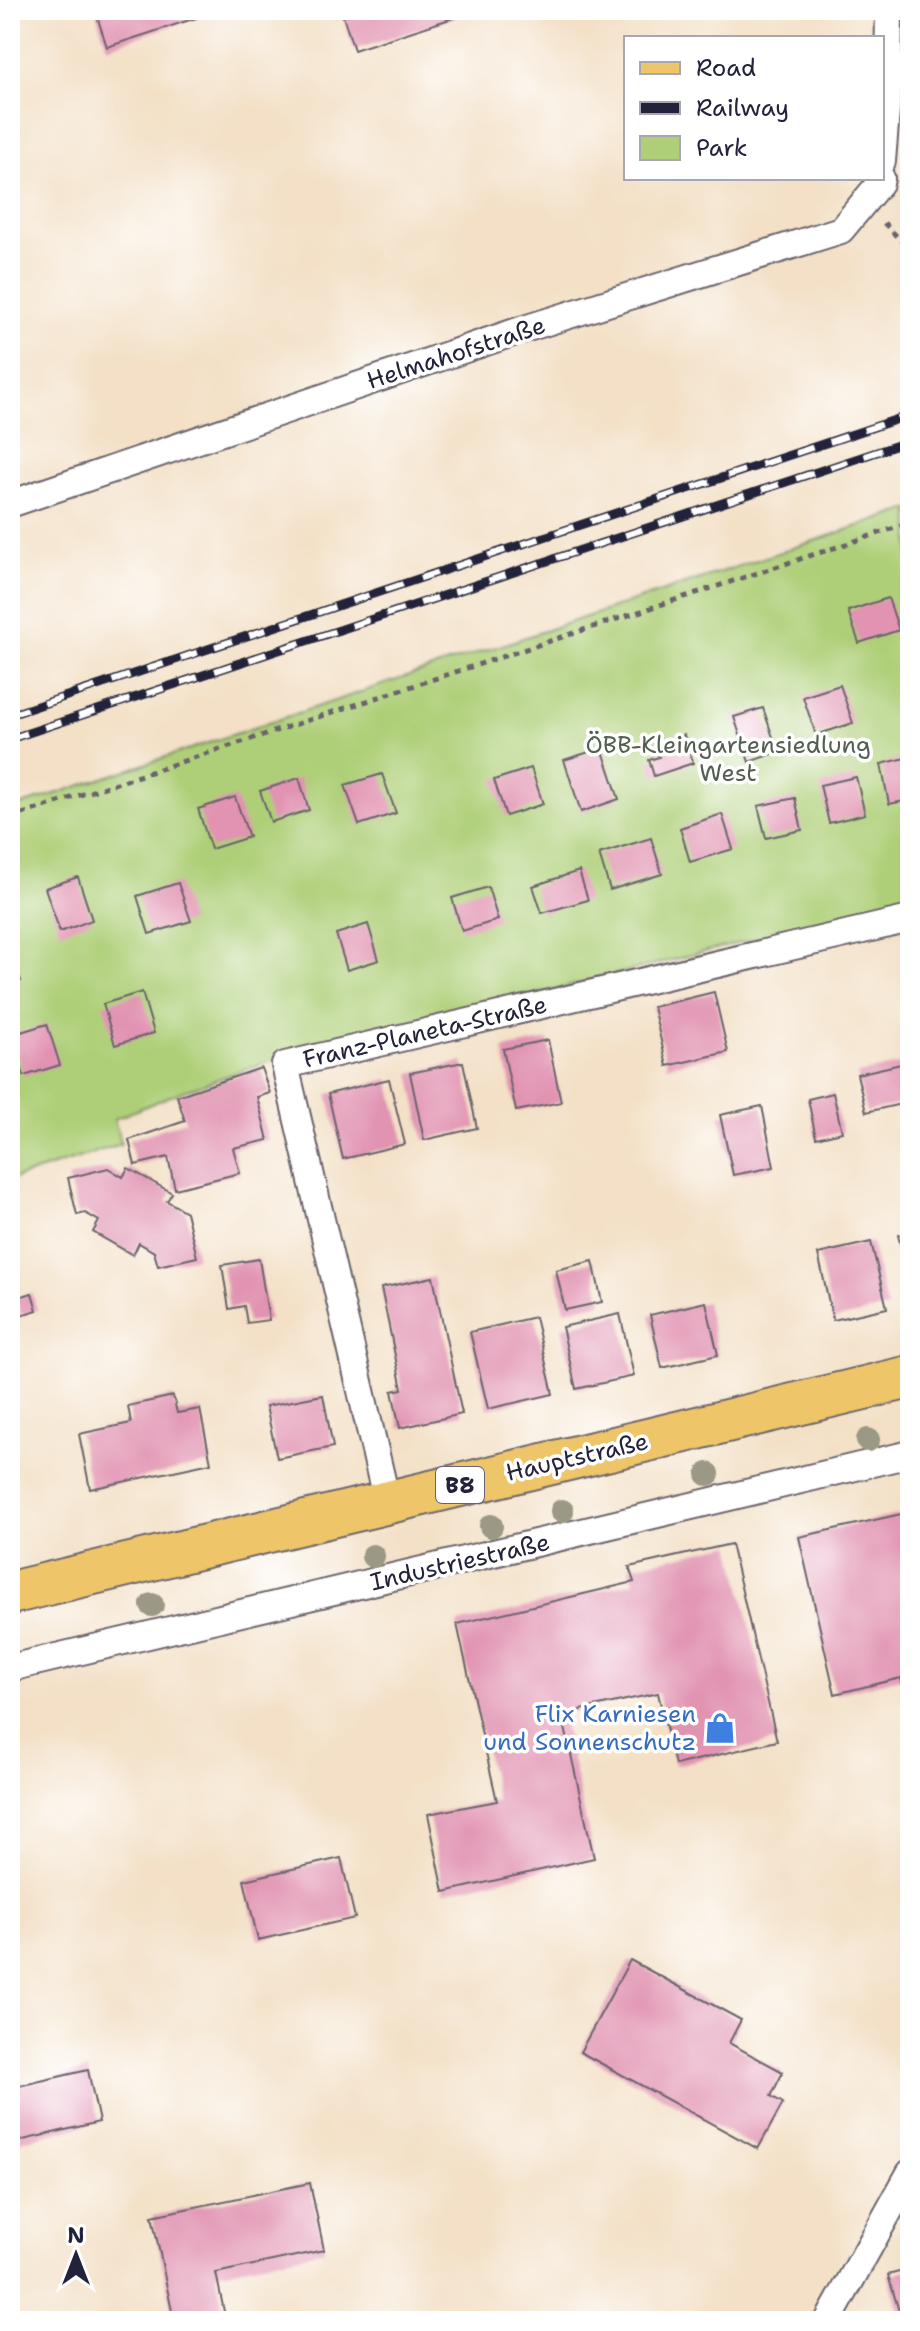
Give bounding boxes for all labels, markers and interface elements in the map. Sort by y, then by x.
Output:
legend [624,36,884,180]
text: Road [696,52,756,84]
text: Railway [696,92,789,124]
text: Park [696,132,748,164]
street label: Helmahofstraße [363,309,549,397]
park label: ÖBB-Kleingartensiedlung West [585,729,871,789]
street label: Franz-Planeta-Straße [300,988,550,1076]
street label: Hauptstraße [503,1425,651,1489]
road number: B8 [436,1467,484,1503]
street label: Industriestraße [367,1526,553,1598]
place label: Flix Karniesen und Sonnenschutz [483,1698,696,1758]
shop icon: Flix Karniesen und Sonnenschutz [703,1711,737,1745]
north arrow [36,2215,116,2295]
text: N [67,2221,85,2250]

